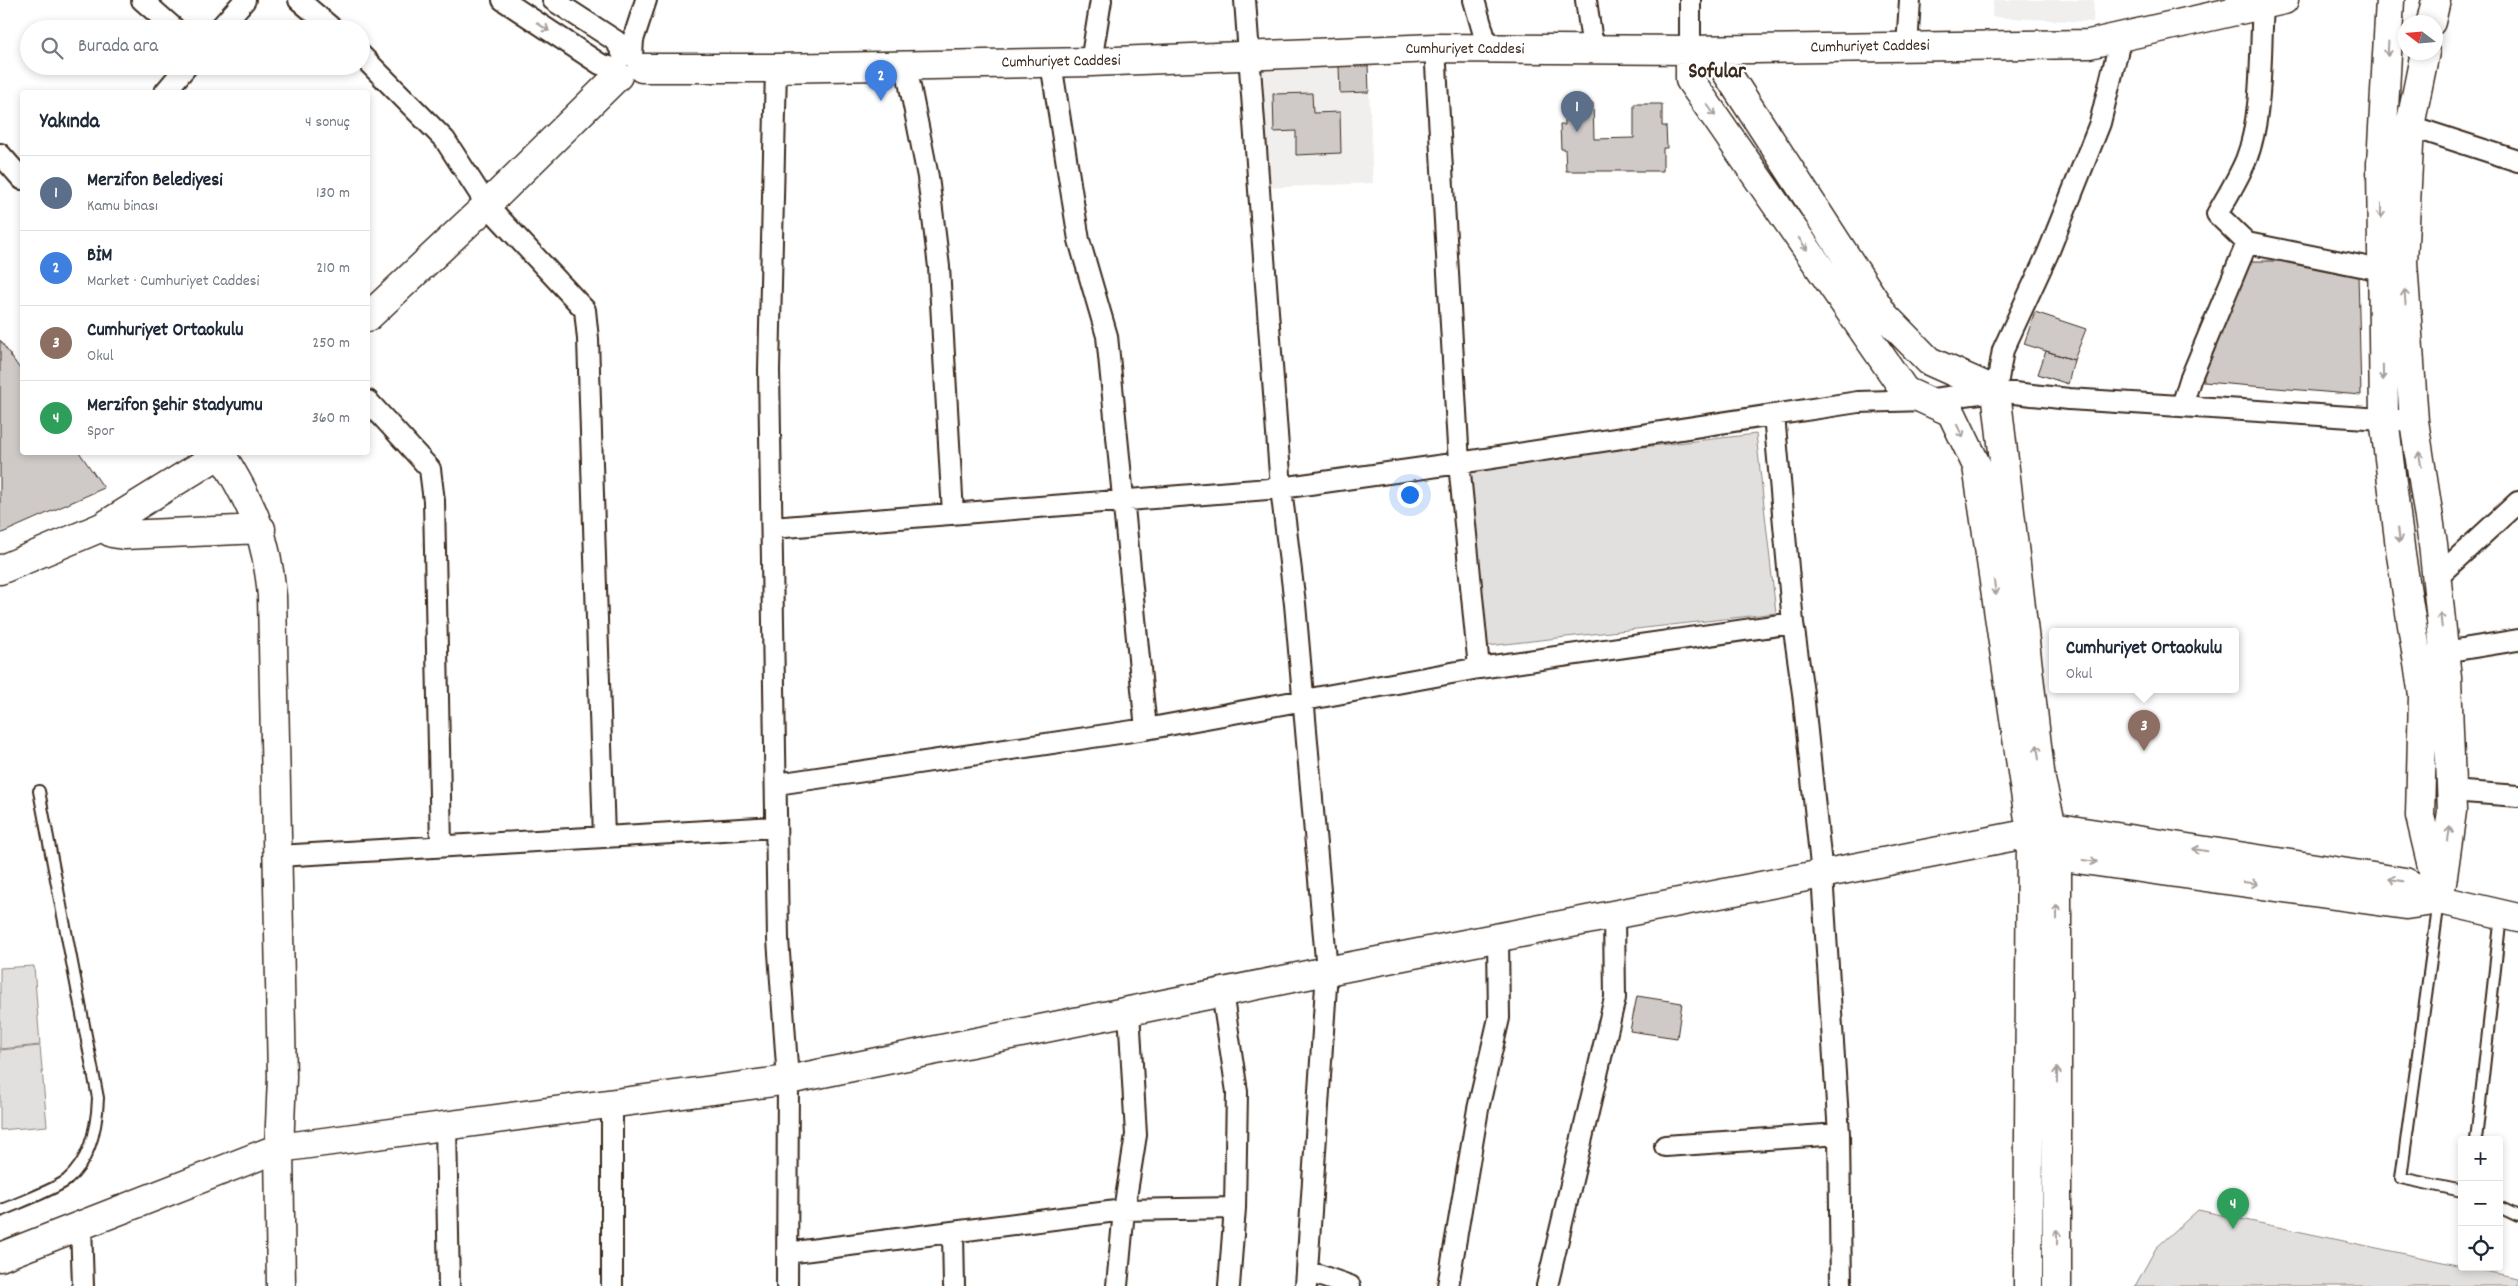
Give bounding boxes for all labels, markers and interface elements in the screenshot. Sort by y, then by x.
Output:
north arrow [2398,15,2443,60]
search box [20,20,370,75]
one-way arrow [536,22,550,32]
icon: search [38,34,66,62]
text: Burada ara [78,34,158,61]
street label: Cumhuriyet Caddesi [1810,34,1930,60]
street label: Cumhuriyet Caddesi [1405,38,1525,61]
one-way arrow [2383,40,2393,56]
street label: Cumhuriyet Caddesi [1001,49,1121,75]
district label: Sofular [1688,58,1747,88]
pin: 2 [865,60,897,101]
pin: 1 [1561,91,1593,132]
one-way arrow [1706,103,1716,117]
text: Yakında [40,108,99,138]
text: 4 sonuç [305,111,350,134]
text: Merzifon Belediyesi [87,168,223,195]
text: 1 [54,182,58,205]
text: 130 m [316,182,350,205]
text: Kamu binası [87,195,158,218]
one-way arrow [2376,202,2386,219]
one-way arrow [1798,236,1808,250]
text: BİM [87,243,112,270]
text: 2 [53,257,60,280]
text: 210 m [316,257,350,280]
text: Market · Cumhuriyet Caddesi [87,270,259,293]
one-way arrow [2401,289,2410,305]
text: Cumhuriyet Ortaokulu [87,318,244,345]
text: 3 [52,332,60,355]
text: 250 m [312,332,350,355]
text: Okul [87,345,113,368]
one-way arrow [2378,365,2388,381]
text: Merzifon Şehir Stadyumu [87,393,263,420]
text: 4 [53,407,59,430]
text: 360 m [312,407,350,430]
text: Spor [87,420,115,443]
one-way arrow [1956,423,1965,438]
one-way arrow [2415,451,2425,467]
your location [1397,482,1423,508]
one-way arrow [2394,527,2404,543]
one-way arrow [1990,580,2000,596]
one-way arrow [2436,612,2446,628]
popup [2049,628,2239,693]
text: Cumhuriyet Ortaokulu [2066,636,2222,663]
text: Okul [2066,663,2092,686]
pin: 3 [2128,710,2160,751]
one-way arrow [2033,744,2043,760]
one-way arrow [2444,827,2454,843]
one-way arrow [2193,844,2209,854]
one-way arrow [2082,856,2098,866]
one-way arrow [2388,875,2404,885]
one-way arrow [2243,879,2259,889]
one-way arrow [2052,905,2062,921]
one-way arrow [2052,1067,2062,1084]
map controls [2458,1136,2503,1271]
button: + [2458,1136,2503,1181]
button: − [2458,1181,2503,1226]
pin: 4 [2217,1188,2249,1229]
button: locate [2458,1226,2503,1271]
one-way arrow [2052,1230,2062,1246]

